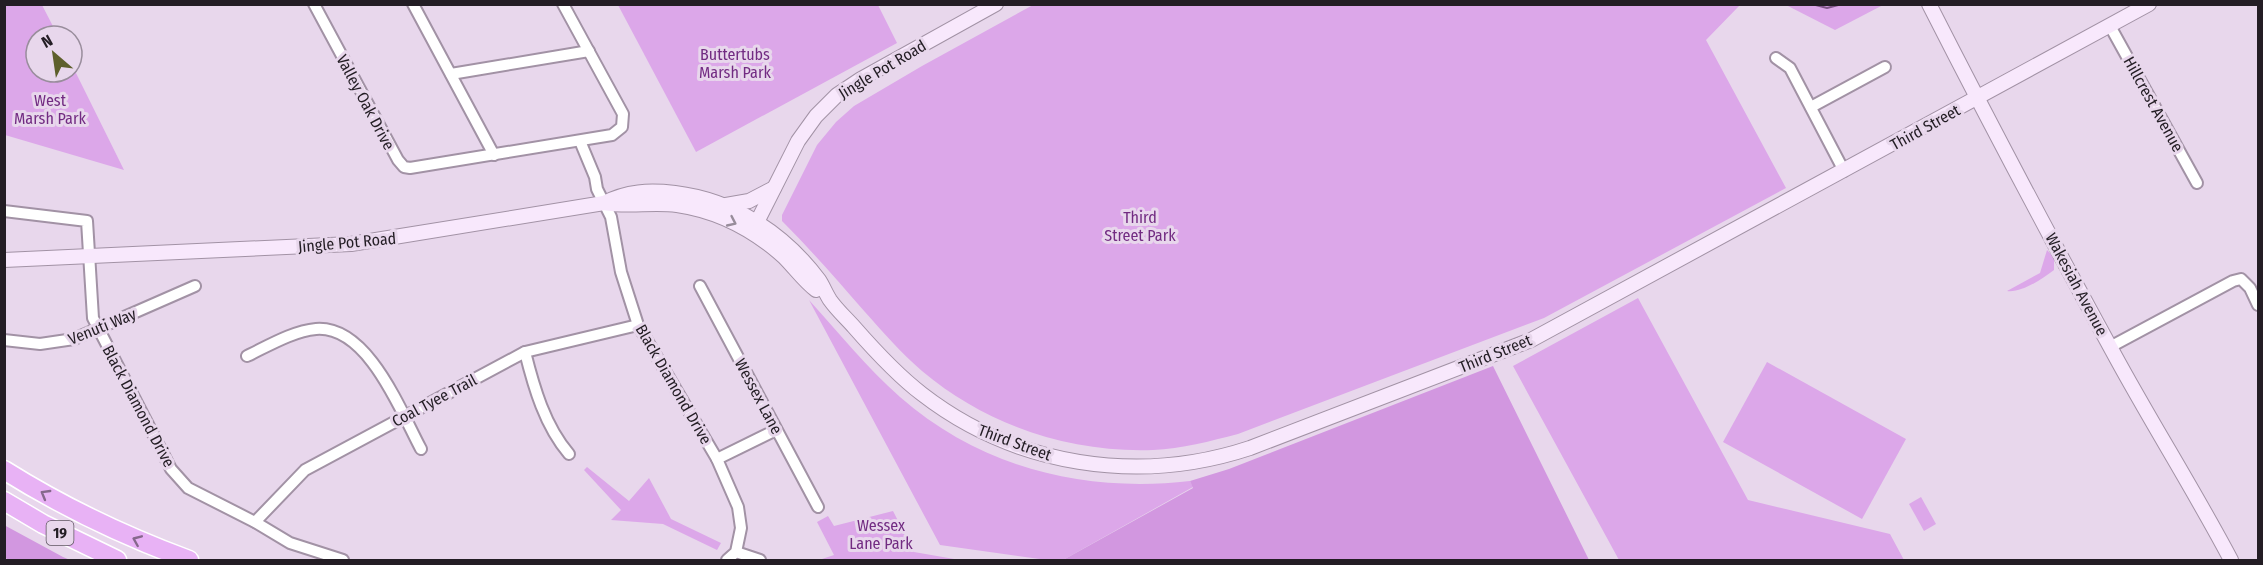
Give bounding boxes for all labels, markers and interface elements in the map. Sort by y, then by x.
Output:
north arrow [24,24,84,84]
text: N [38,31,56,52]
street label: Jingle Pot Road [835,36,929,103]
park label: Buttertubs Marsh Park [699,45,772,82]
street label: Valley Oak Drive [332,51,399,153]
street label: Hillcrest Avenue [2120,53,2188,155]
park label: West Marsh Park [14,91,87,128]
street label: Third Street [1887,100,1964,154]
park label: Third Street Park [1104,208,1176,245]
one-way arrow [725,214,736,226]
street label: Jingle Pot Road [297,229,397,256]
street label: Wakesiah Avenue [2042,230,2112,339]
street label: Venuti Way [65,304,140,349]
street label: Black Diamond Drive [632,321,716,448]
street label: Third Street [1456,330,1535,377]
street label: Black Diamond Drive [98,342,179,471]
street label: Wessex Lane [731,355,786,437]
street label: Coal Tyee Trail [389,370,480,431]
street label: Third Street [976,420,1055,465]
one-way arrow [41,490,51,501]
park label: Wessex Lane Park [849,516,913,553]
road number: 19 [46,521,74,545]
one-way arrow [132,535,143,547]

